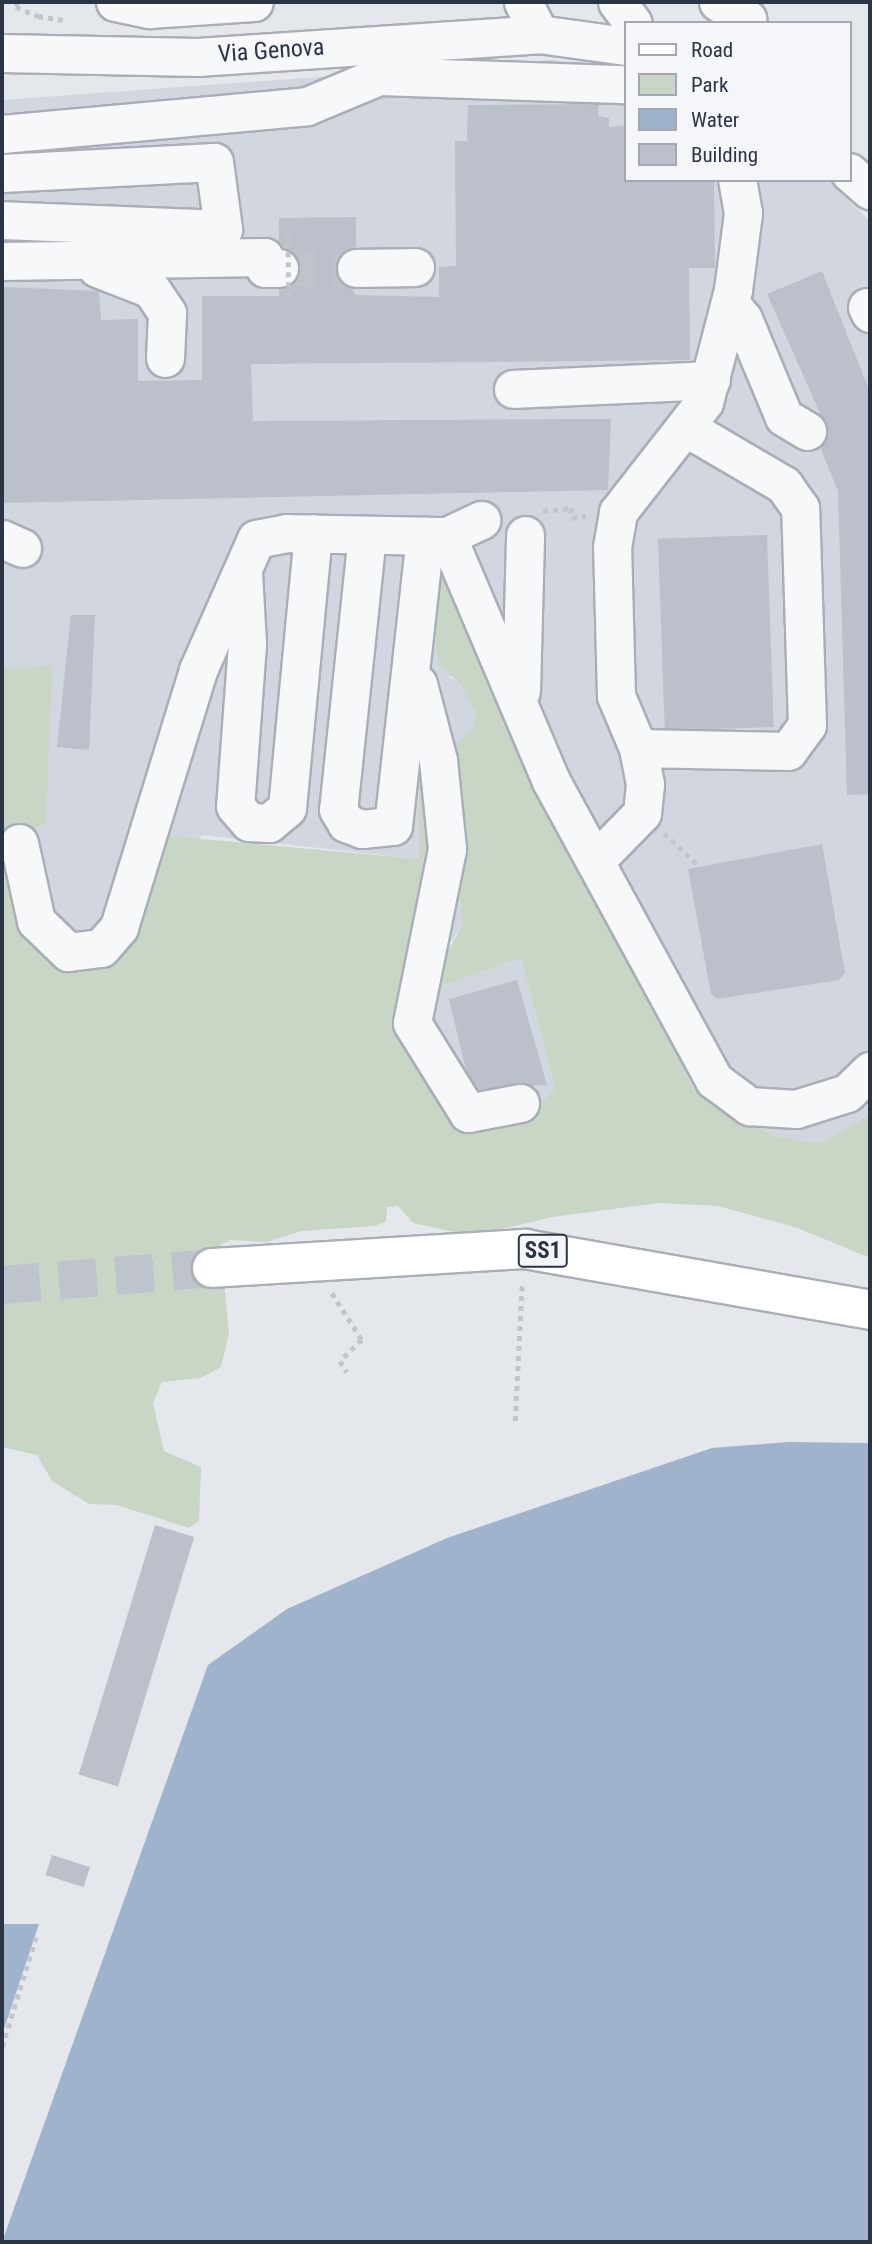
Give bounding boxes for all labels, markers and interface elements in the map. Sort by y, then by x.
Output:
legend [624,21,851,182]
street label: Via Genova [217,33,325,69]
text: Road [691,38,733,62]
text: Park [691,73,728,97]
text: Water [691,108,739,132]
text: Building [691,143,758,167]
road number: SS1 [517,1232,569,1270]

